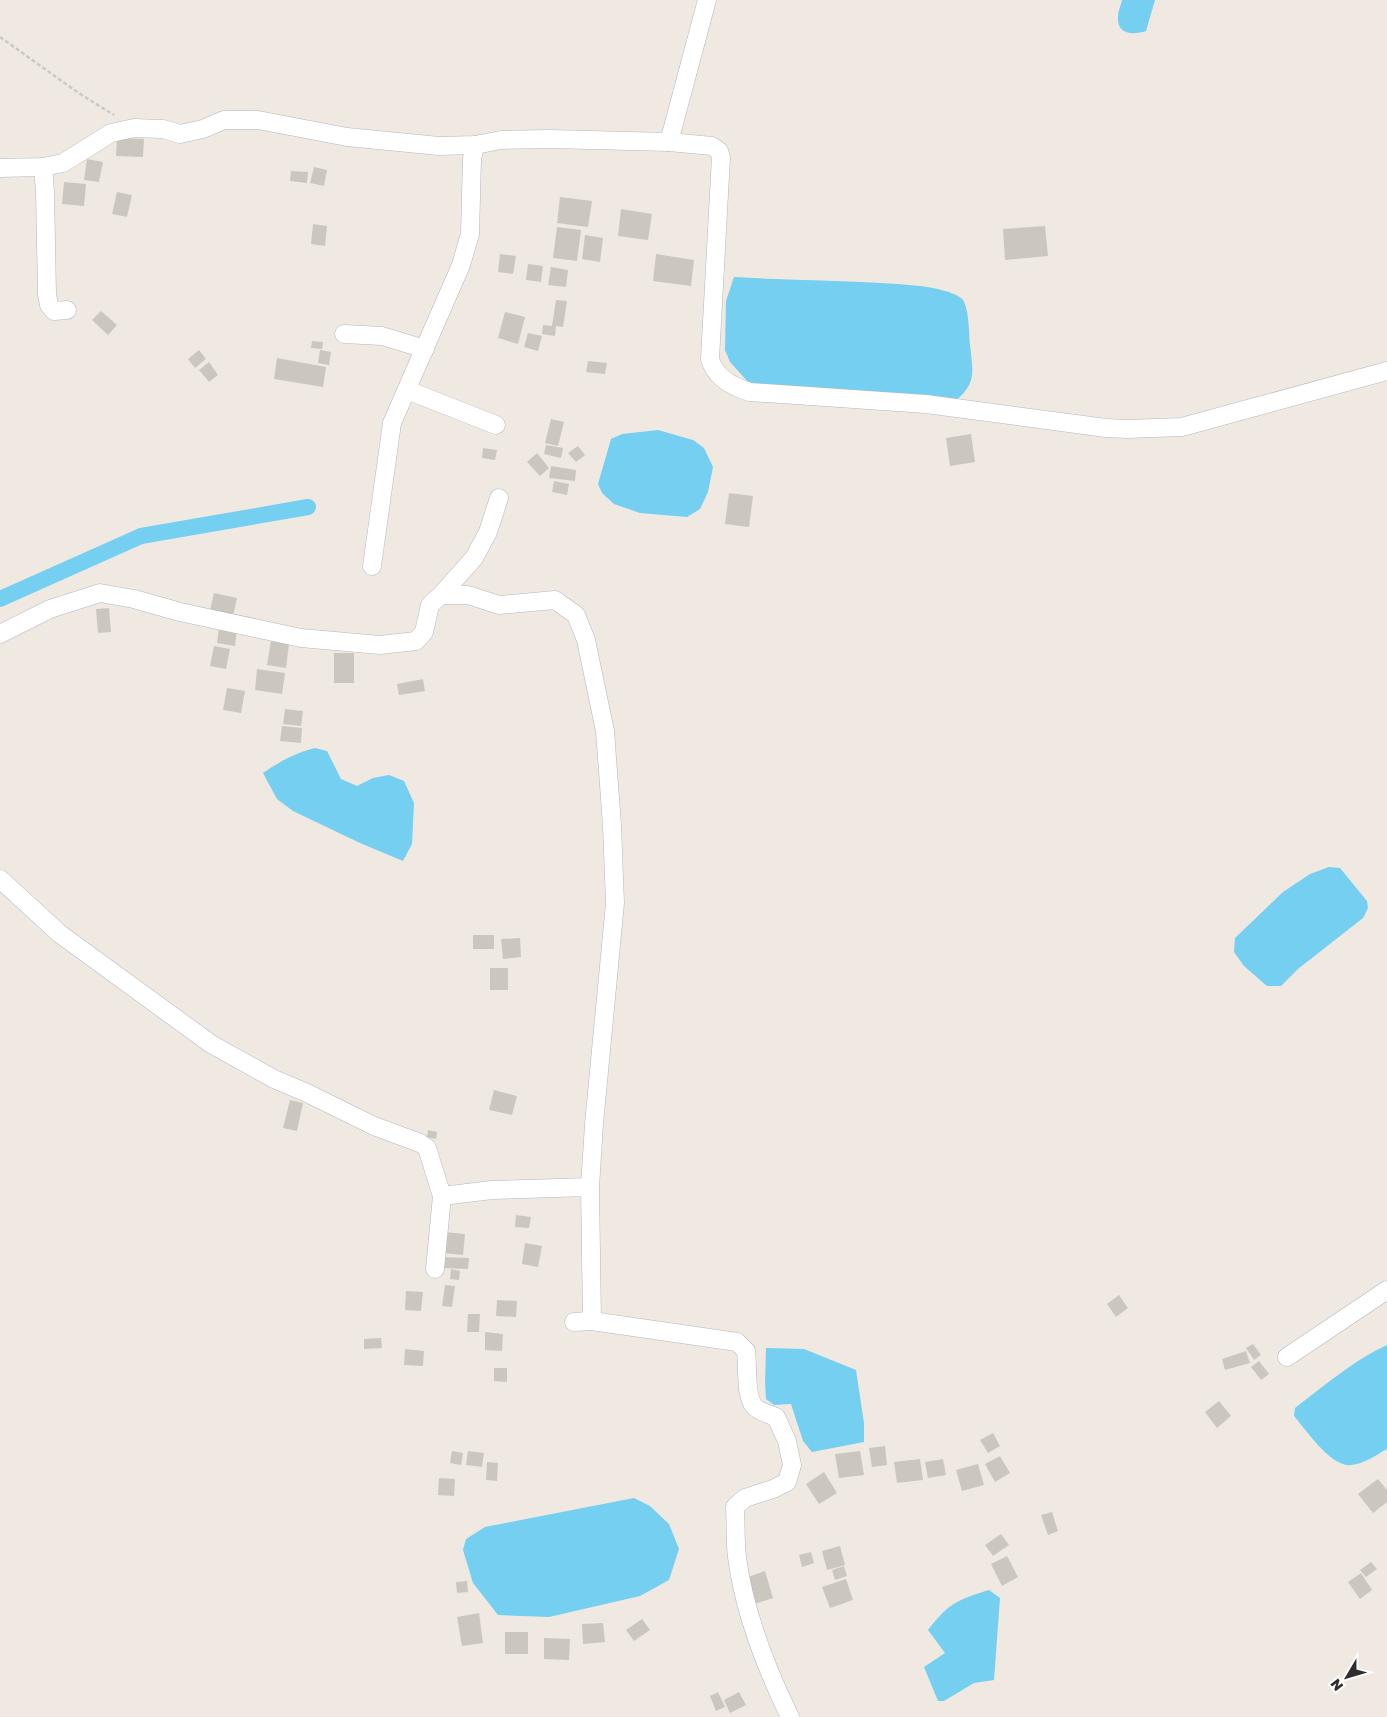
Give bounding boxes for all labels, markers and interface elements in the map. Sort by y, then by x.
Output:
north arrow [1322,1652,1372,1702]
text: N [1326,1676,1346,1695]

